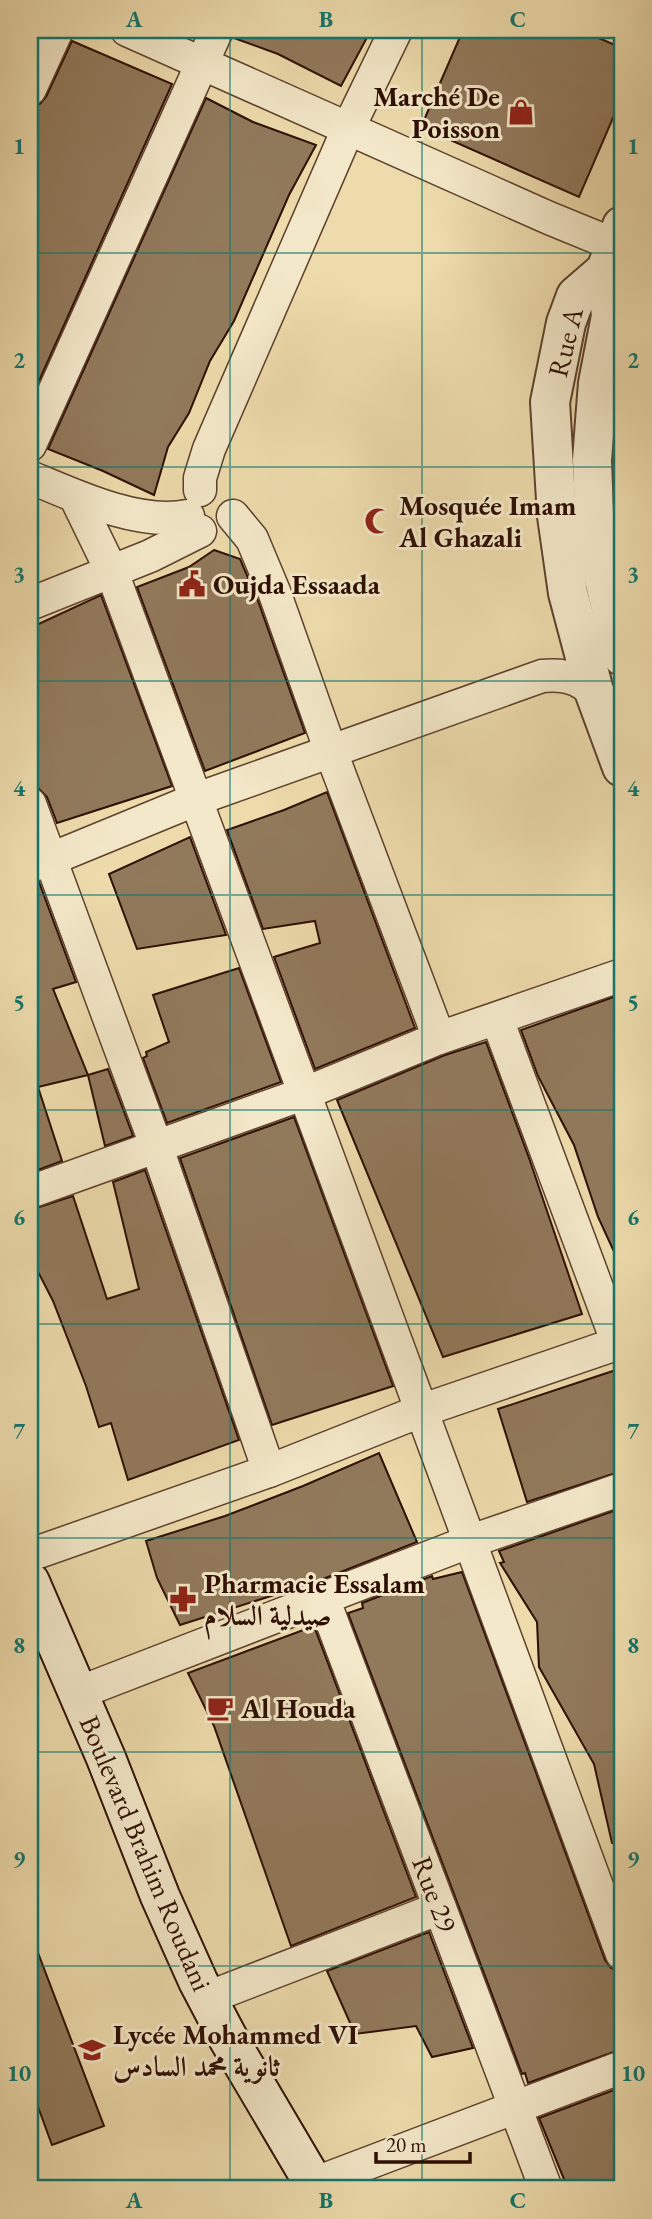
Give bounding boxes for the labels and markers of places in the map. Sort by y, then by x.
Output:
place label: Marché De Poisson [373,78,500,146]
shop icon: Marché De Poisson [506,97,536,127]
place label: Mosquée Imam Al Ghazali [398,487,577,555]
mosque icon: Mosquée Imam Al Ghazali [363,506,393,536]
place label: Oujda Essaada [213,566,381,602]
public building icon: Oujda Essaada [177,569,207,599]
place label: Pharmacie Essalam صيدلية السلام [204,1565,425,1640]
pharmacy icon: Pharmacie Essalam صيدلية السلام [168,1584,198,1614]
place label: Al Houda [240,1690,356,1726]
cafe icon: Al Houda [205,1693,235,1723]
place label: Lycée Mohammed VI ثانوية محمد السادس [113,2016,358,2084]
school or university icon: Lycée Mohammed VI ثانوية محمد السادس [77,2035,107,2065]

